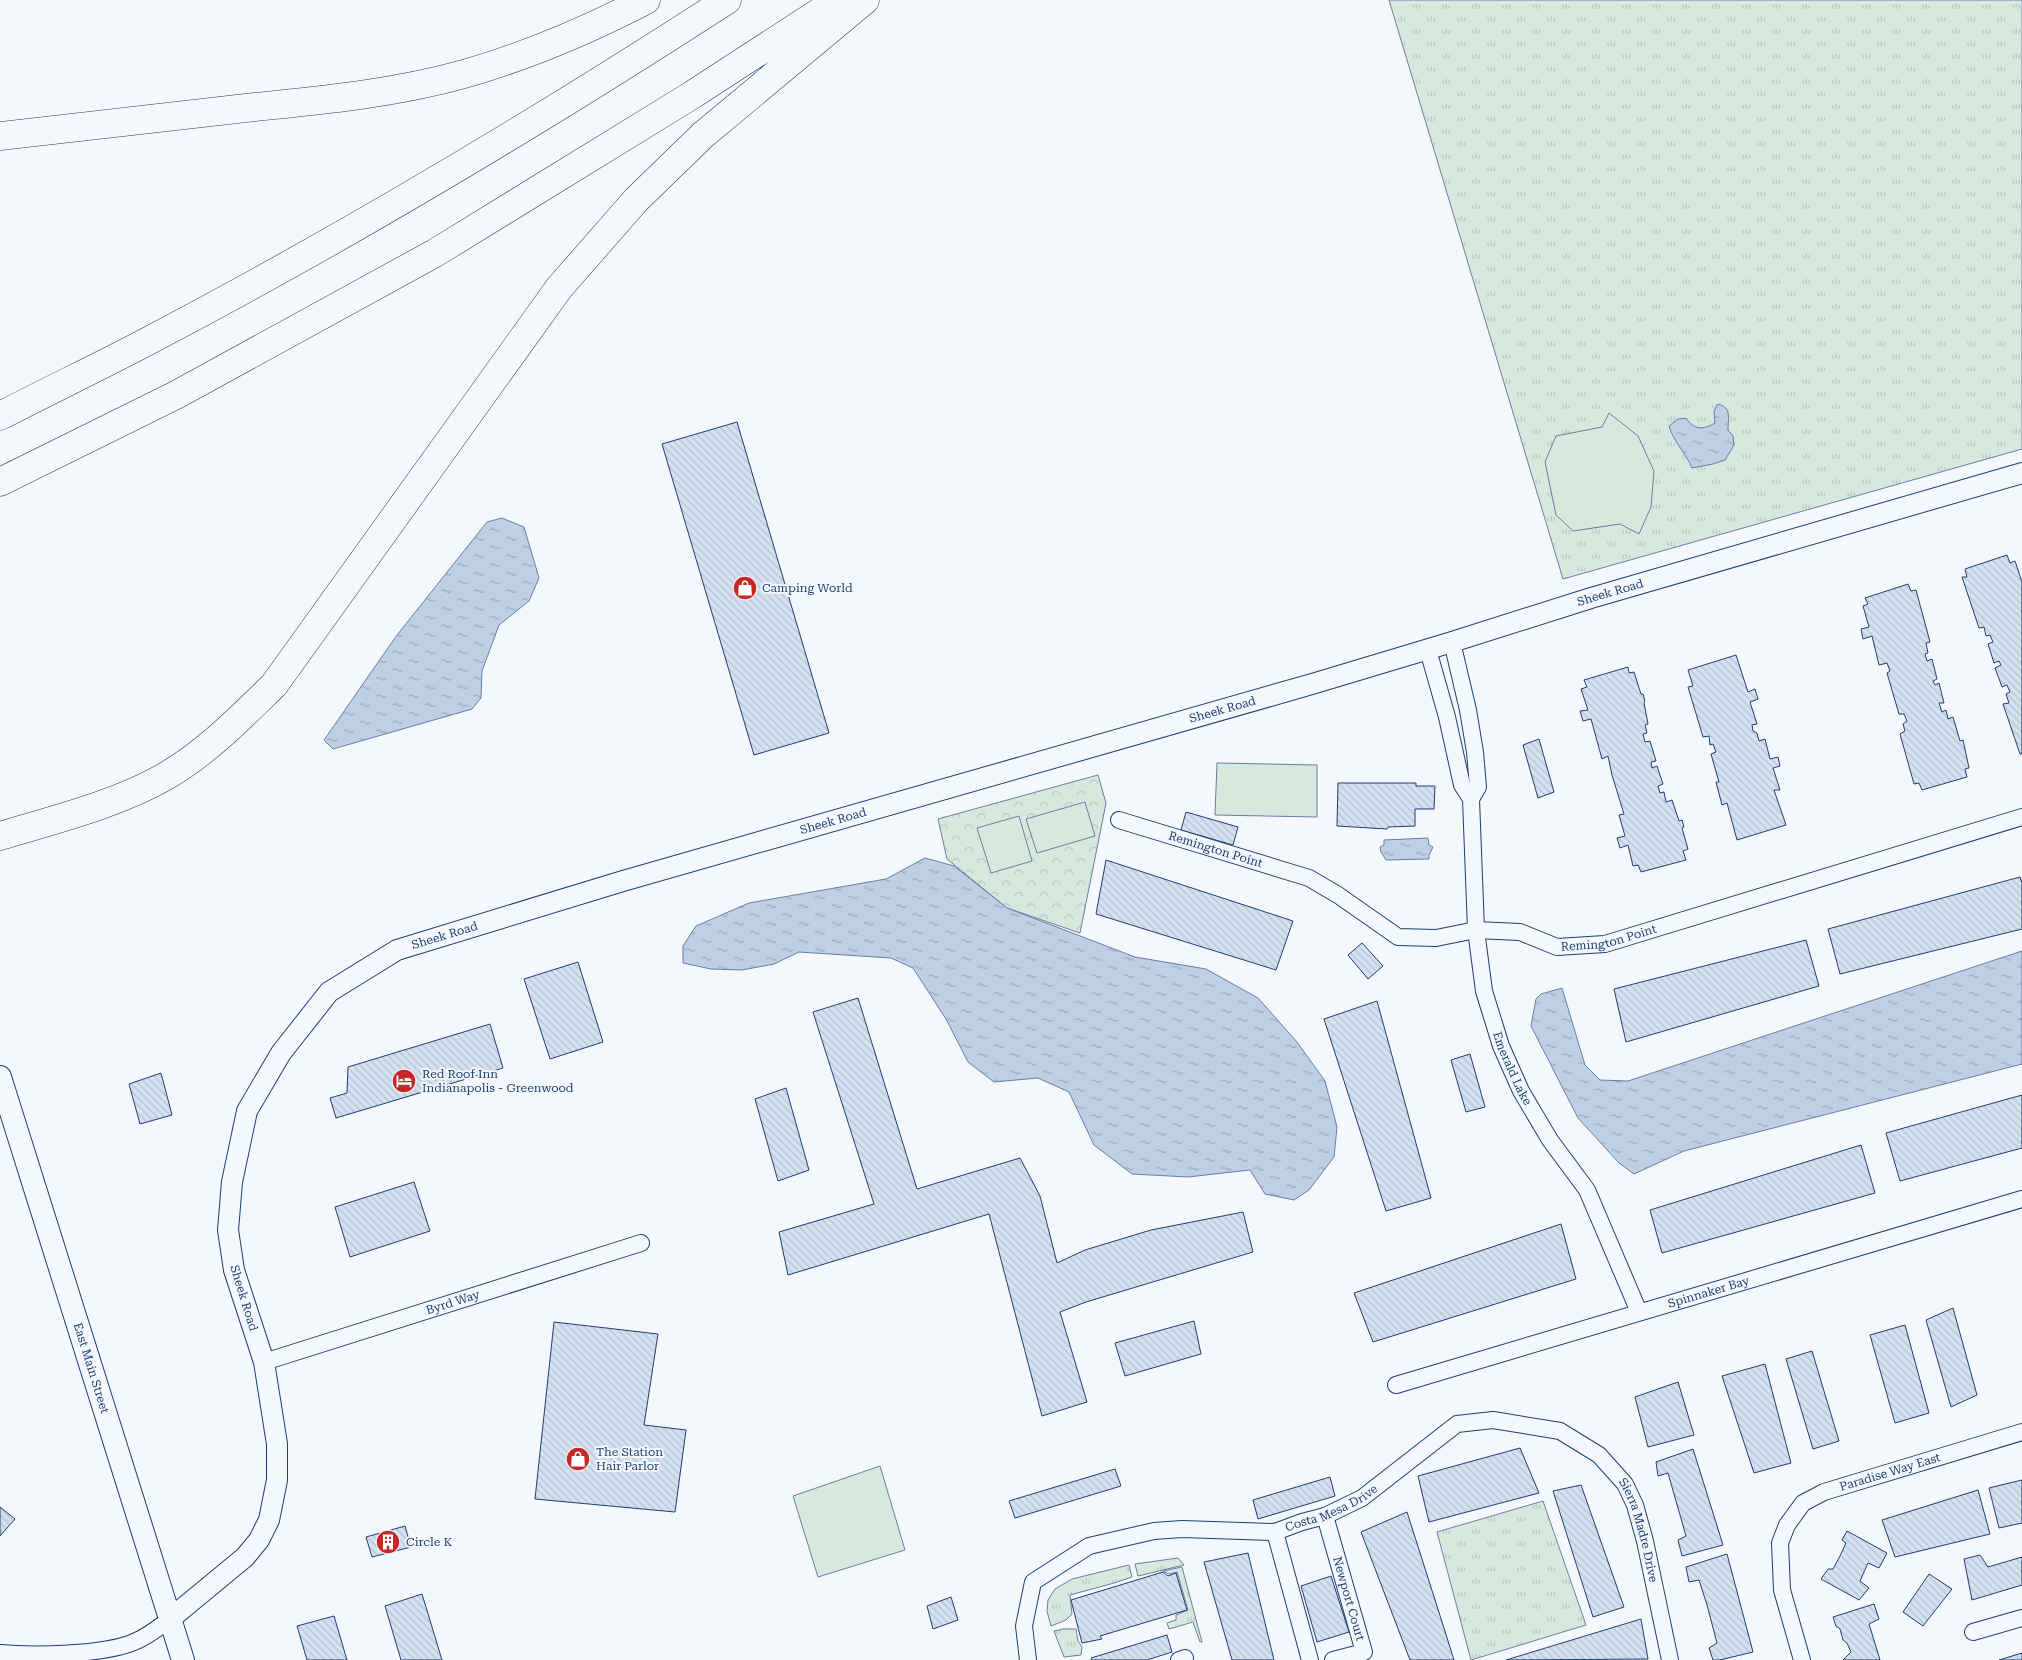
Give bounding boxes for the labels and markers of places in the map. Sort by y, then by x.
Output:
shop icon: Camping World [732,575,758,601]
place label: Camping World [762,581,853,595]
place label: Red Roof Inn Indianapolis - Greenwood [422,1067,574,1095]
hotel icon: Red Roof Inn Indianapolis - Greenwood [391,1068,417,1094]
place label: The Station Hair Parlor [596,1445,663,1473]
shop icon: The Station Hair Parlor [565,1446,591,1472]
building icon: Circle K [375,1529,401,1555]
place label: Circle K [406,1535,452,1549]

